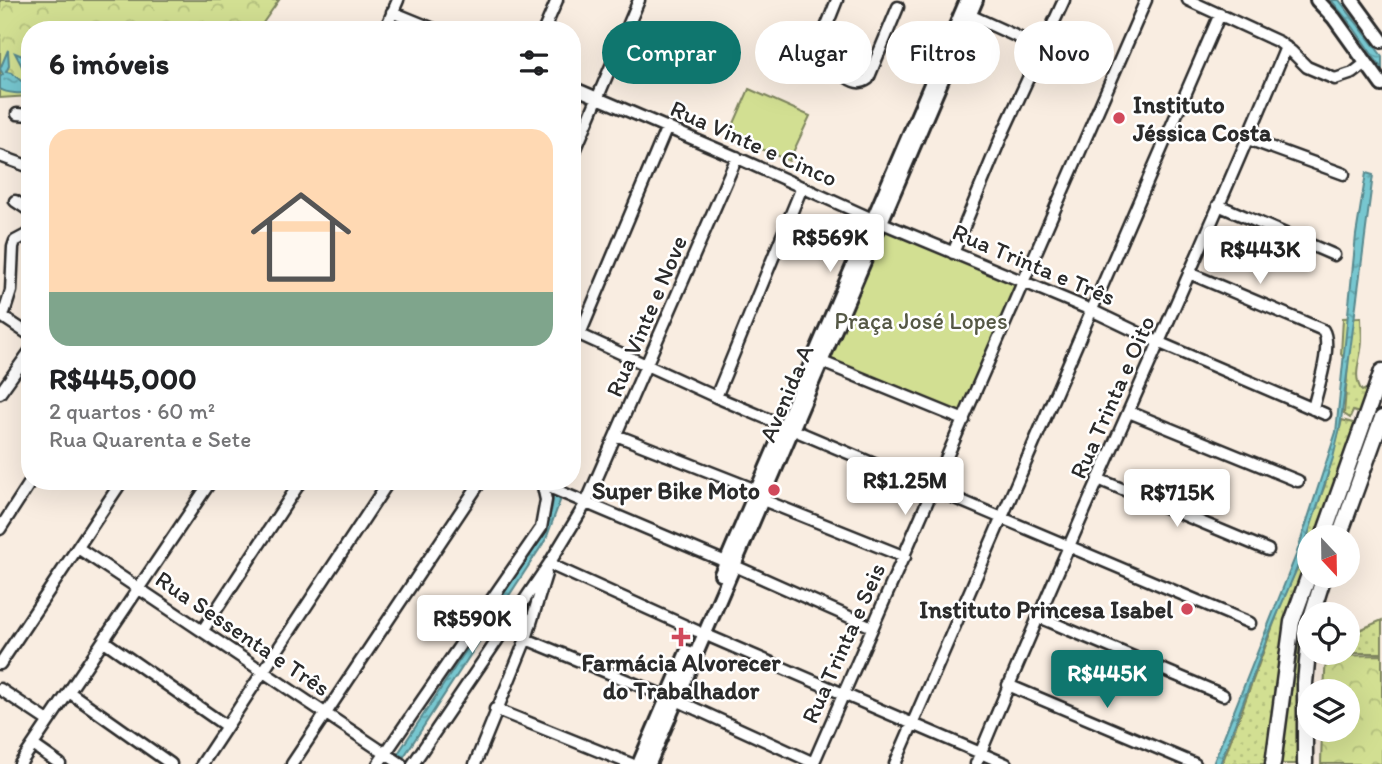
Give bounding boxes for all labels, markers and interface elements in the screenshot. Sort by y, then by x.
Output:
chip: Comprar [602,21,741,84]
chip: Alugar [755,21,872,84]
chip: Filtros [886,21,1000,84]
chip: Novo [1014,21,1114,84]
icon: filters [515,44,553,82]
text: 6 imóveis [49,45,169,82]
place label: Instituto Jéssica Costa [1132,90,1272,147]
street label: Rua Vinte e Cinco [666,93,842,193]
marker: Instituto Jéssica Costa [1111,110,1127,126]
icon: home [238,174,364,300]
pin: R$569K [773,215,887,274]
street label: Rua Trinta e Três [948,217,1120,311]
text: R$569K [792,223,868,251]
pin: R$443K [1203,226,1317,286]
street label: Rua Vinte e Nove [599,231,693,401]
text: R$443K [1220,235,1300,263]
park label: Praça José Lopes [834,306,1008,335]
street label: Rua Trinta e Oito [1063,311,1161,483]
street label: Avenida A [753,340,819,446]
text: R$445,000 [49,360,197,397]
text: 2 quartos · 60 m² [49,397,215,425]
text: Rua Quarenta e Sete [49,425,251,453]
pin: R$1.25M [840,458,970,517]
text: R$1.25M [863,466,947,494]
pin: R$715K [1120,470,1234,529]
place label: Super Bike Moto [592,476,760,506]
text: R$715K [1140,478,1214,506]
marker: Super Bike Moto [766,482,782,498]
north arrow [1297,525,1360,588]
map controls [1297,525,1360,742]
street label: Rua Trinta e Seis [795,558,891,728]
street label: Rua Sessenta e Três [150,564,336,702]
place label: Instituto Princesa Isabel [919,595,1173,624]
pin: R$590K [415,596,529,655]
marker: Instituto Princesa Isabel [1179,601,1195,617]
button: locate [1297,602,1360,665]
text: R$590K [433,604,511,632]
marker: Farmácia Alvorecer do Trabalhador [673,629,689,645]
place label: Farmácia Alvorecer do Trabalhador [582,648,781,705]
pin: R$445K [1050,650,1164,710]
text: R$445K [1067,659,1147,687]
button: layers [1297,679,1360,742]

